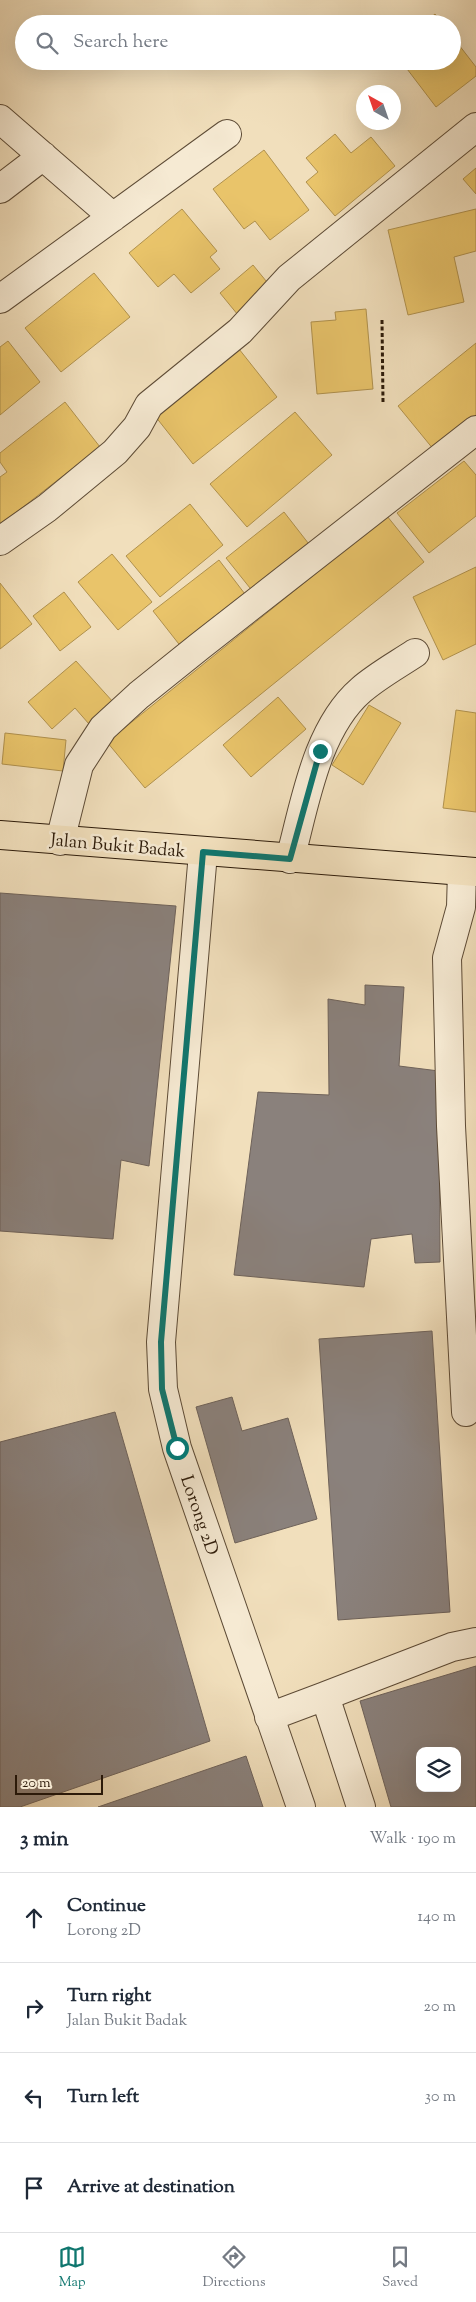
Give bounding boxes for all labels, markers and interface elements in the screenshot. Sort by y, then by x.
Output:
search box [15,15,461,70]
icon: search [33,29,61,57]
text: Search here [73,29,168,56]
north arrow [356,85,401,130]
route end [309,740,332,763]
street label: Jalan Bukit Badak [48,828,187,866]
route start [166,1437,189,1460]
street label: Lorong 2D [172,1472,224,1559]
map controls [416,1747,461,1792]
button: layers [416,1747,461,1792]
scale bar [15,1772,102,1795]
text: 20 m [22,1774,51,1794]
text: 3 min [20,1825,69,1855]
text: Walk · 190 m [369,1828,456,1851]
text: Continue [67,1893,146,1920]
icon: ahead [20,1904,48,1932]
text: 140 m [418,1906,456,1929]
text: Lorong 2D [67,1920,141,1943]
text: Turn right [67,1983,151,2010]
icon: right [20,1994,48,2022]
text: 20 m [423,1996,456,2019]
text: Jalan Bukit Badak [67,2010,187,2033]
icon: left [20,2084,48,2112]
text: Turn left [67,2084,139,2111]
text: 30 m [425,2086,456,2109]
icon: arrive [20,2174,48,2202]
text: Arrive at destination [67,2174,235,2201]
tab: Map [58,2243,86,2293]
tab: Directions [202,2243,266,2293]
tab: Saved [382,2243,418,2293]

